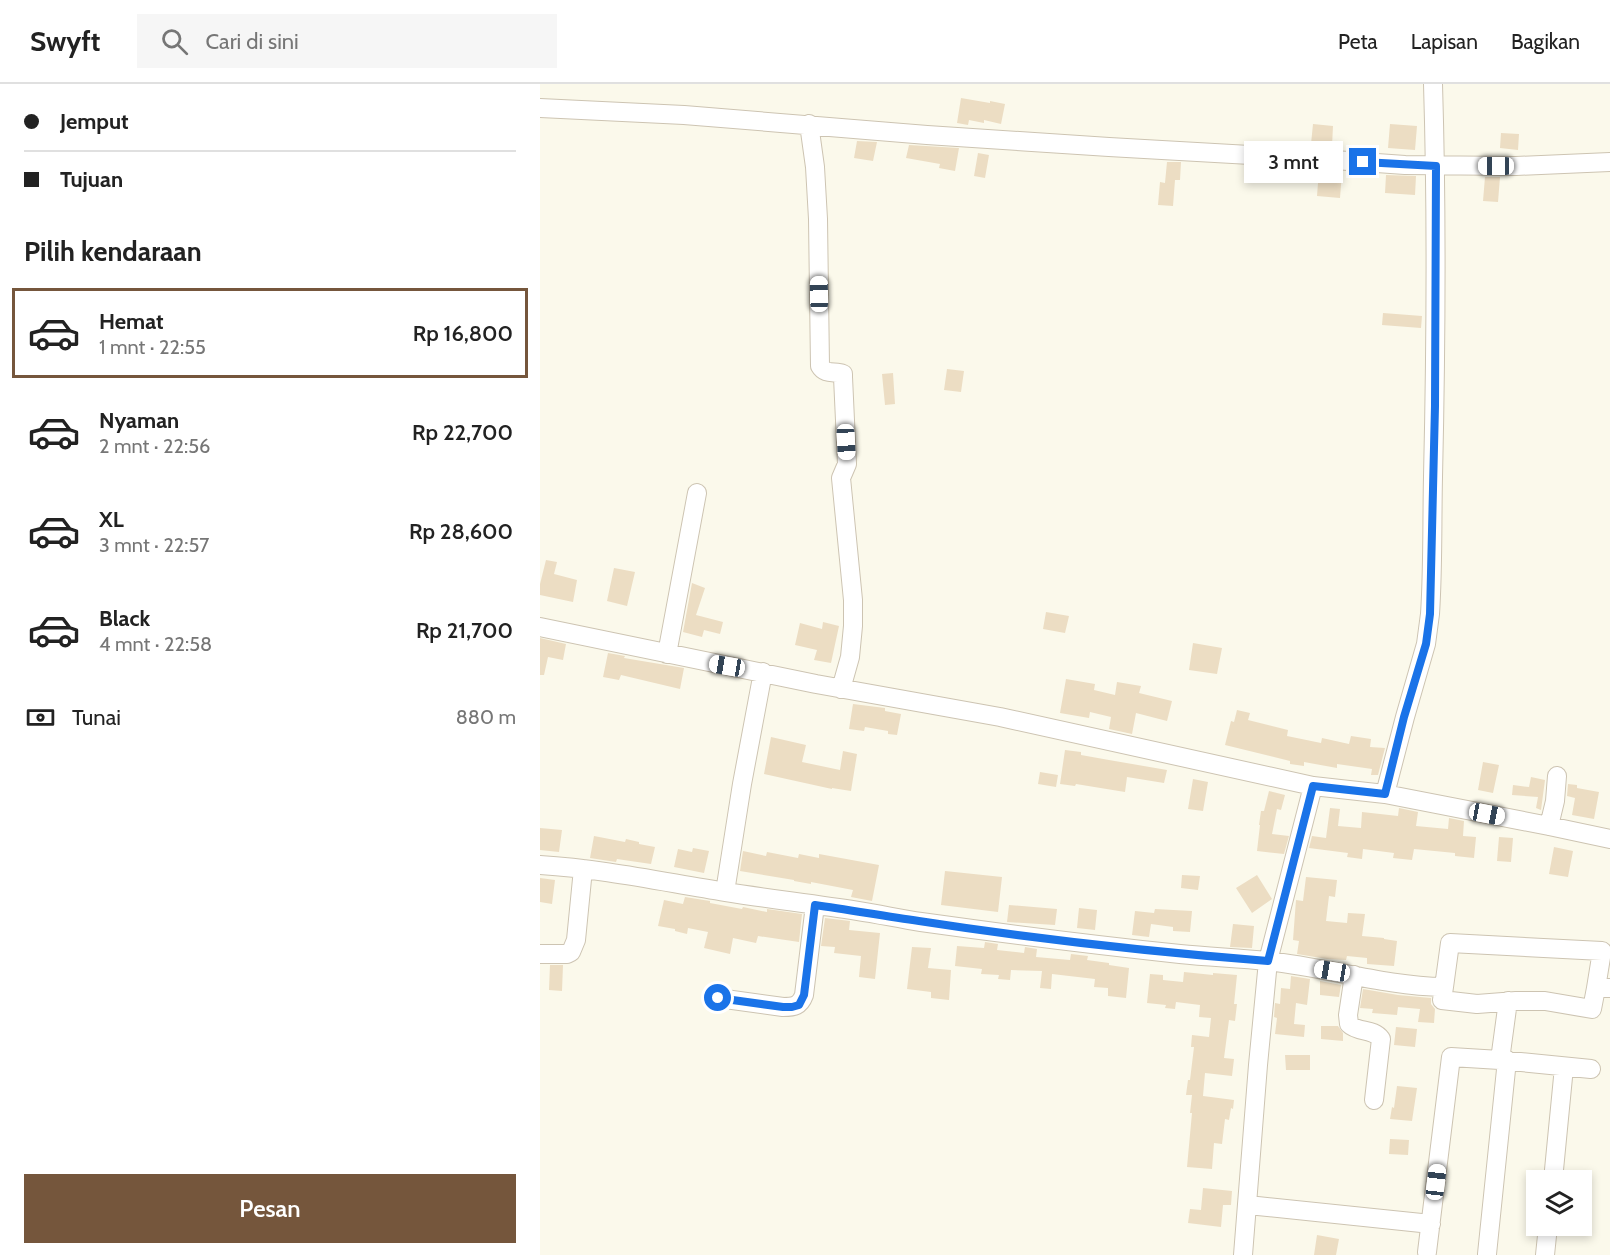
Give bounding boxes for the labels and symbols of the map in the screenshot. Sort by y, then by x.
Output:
callout: 3 mnt [1243,141,1342,183]
route end [1349,148,1376,175]
car [1478,157,1514,175]
car [810,276,828,312]
car [836,424,856,460]
car [708,654,746,678]
car [1468,802,1506,826]
car [1313,959,1351,983]
route start [704,984,731,1011]
car [1425,1163,1447,1201]

